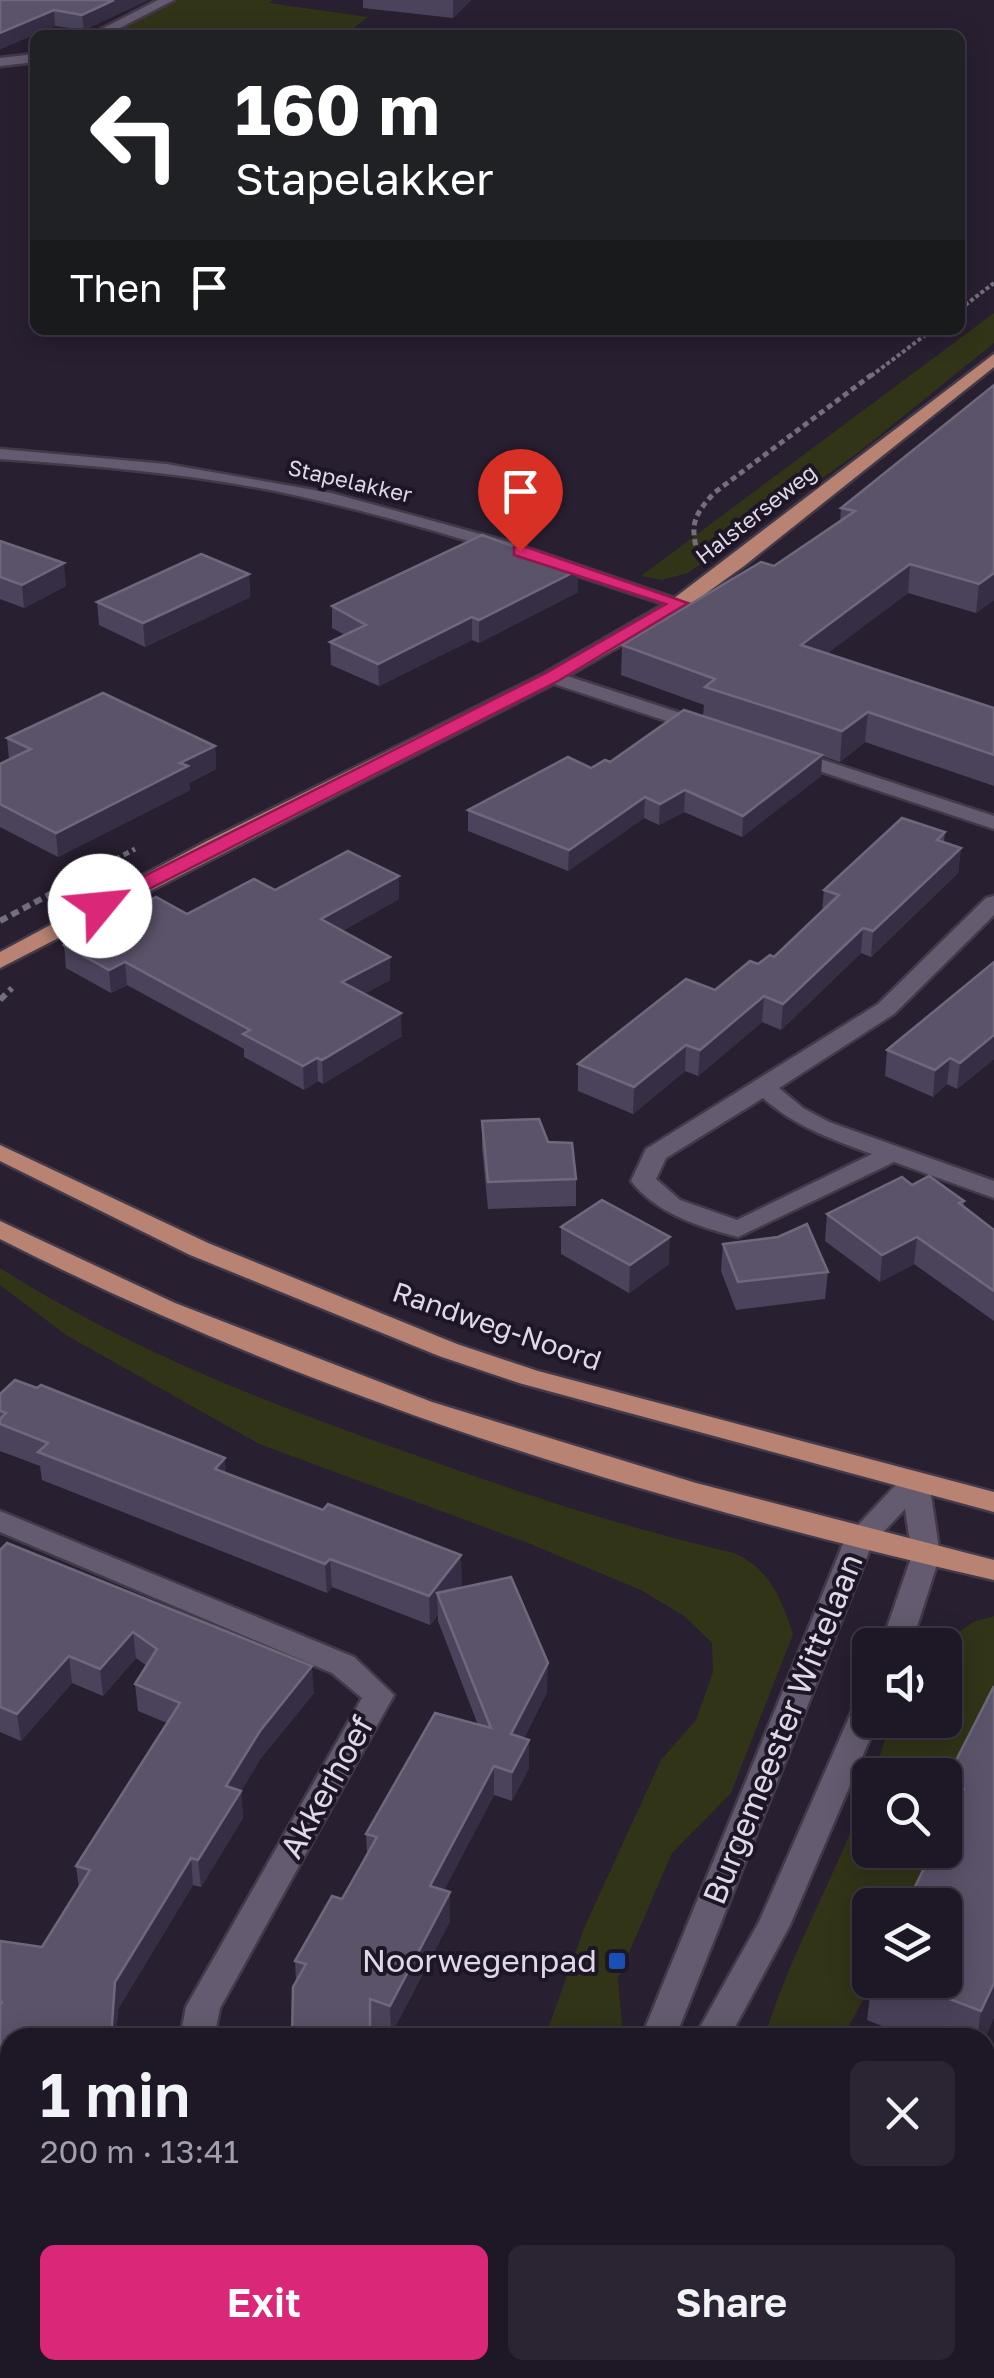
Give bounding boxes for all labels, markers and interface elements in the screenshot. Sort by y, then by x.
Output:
text: 160 m [235,66,440,150]
icon: left [70,70,200,200]
text: Stapelakker [235,151,494,205]
icon: arrive [182,260,237,315]
text: Then [70,265,162,310]
pin [478,449,563,552]
street label: Stapelakker [286,453,415,508]
street label: Halsterseweg [690,458,822,569]
icon: arrive [493,464,548,519]
position arrow [48,854,152,958]
street label: Randweg-Noord [389,1274,606,1377]
street label: Burgemeester Wittelaan [694,1548,870,1909]
map controls [852,1628,962,1998]
button: sound [852,1628,962,1738]
street label: Akkerhoef [271,1708,381,1864]
button: search [852,1758,962,1868]
button: layers [852,1888,962,1998]
place label: Noorwegenpad [362,1941,597,1979]
marker: Noorwegenpad [606,1950,628,1972]
text: 1 min [40,2058,190,2130]
button: close [850,2061,955,2166]
text: 200 m · 13:41 [40,2132,239,2170]
button: Exit [40,2245,488,2360]
button: Share [508,2245,955,2360]

